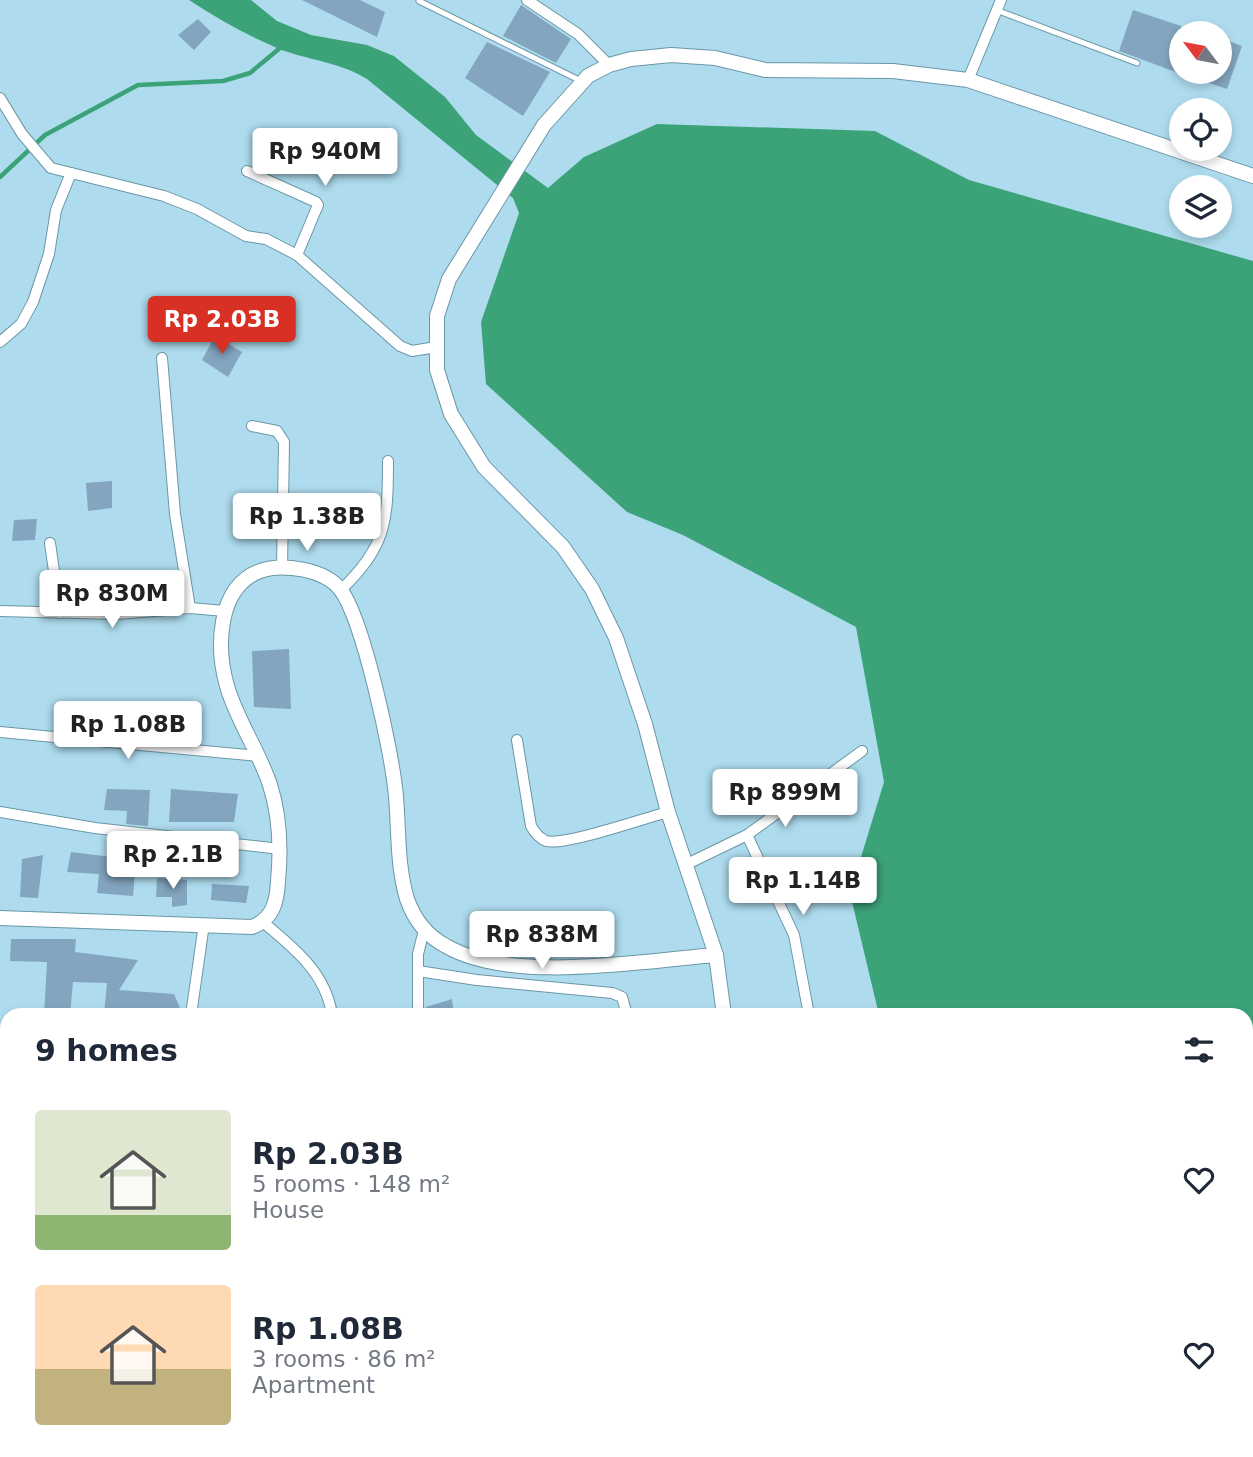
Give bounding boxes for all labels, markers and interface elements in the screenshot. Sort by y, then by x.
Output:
north arrow [1169,21,1232,84]
map controls [1169,21,1232,238]
button: locate [1169,98,1232,161]
pin: Rp 940M [260,128,390,188]
text: Rp 940M [268,138,382,164]
button: layers [1169,175,1232,238]
pin: Rp 2.03B [150,296,294,356]
text: Rp 2.03B [164,306,280,332]
pin: Rp 1.38B [235,494,379,553]
text: Rp 1.38B [249,503,365,529]
pin: Rp 830M [47,570,177,630]
text: Rp 830M [55,580,169,606]
pin: Rp 1.08B [56,702,200,761]
text: Rp 1.08B [70,711,186,737]
pin: Rp 899M [720,770,850,829]
text: Rp 899M [728,779,842,805]
pin: Rp 2.1B [108,832,238,891]
text: Rp 2.1B [123,841,223,867]
pin: Rp 1.14B [731,858,875,917]
text: Rp 1.14B [745,867,861,893]
pin: Rp 838M [477,912,607,971]
text: Rp 838M [485,921,599,947]
icon: filters [1180,1031,1218,1069]
text: 9 homes [35,1033,178,1068]
text: Rp 2.03B [252,1136,404,1171]
icon: home [91,1138,175,1222]
icon: heart [1180,1161,1218,1199]
text: 5 rooms · 148 m² [252,1171,450,1197]
text: House [252,1197,324,1223]
text: Rp 1.08B [252,1311,404,1346]
icon: home [91,1313,175,1397]
icon: heart [1180,1336,1218,1374]
text: 3 rooms · 86 m² [252,1346,436,1372]
text: Apartment [252,1372,375,1398]

